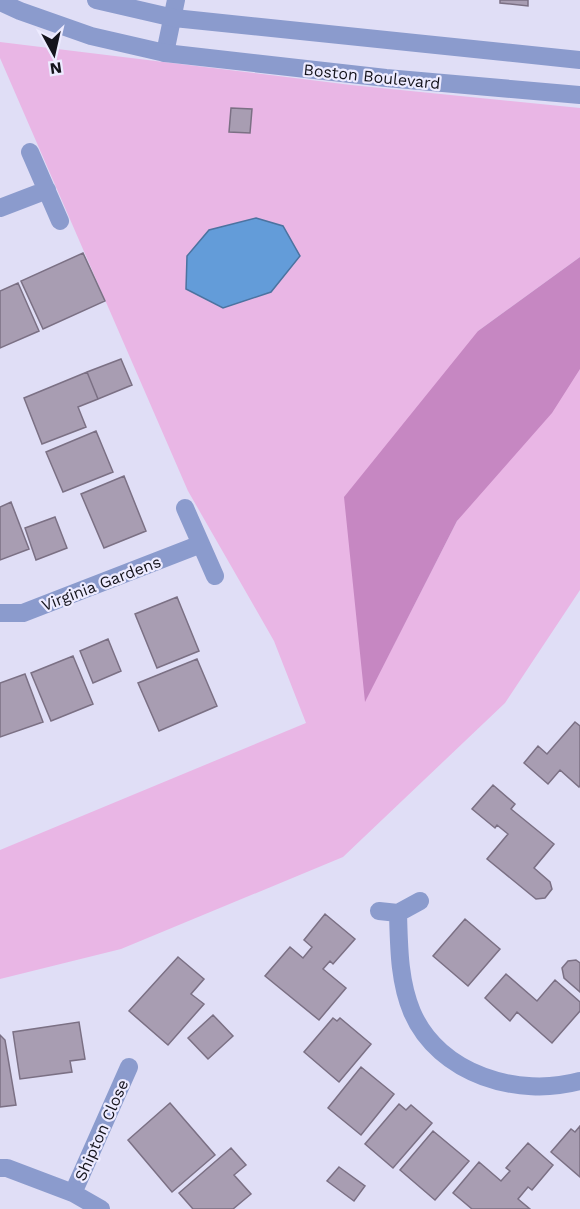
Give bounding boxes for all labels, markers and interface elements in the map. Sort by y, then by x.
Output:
north arrow [24,24,84,84]
text: N [49,58,63,79]
street label: Boston Boulevard [303,60,441,93]
street label: Virginia Gardens [39,552,164,615]
street label: Shipton Close [71,1077,132,1184]

